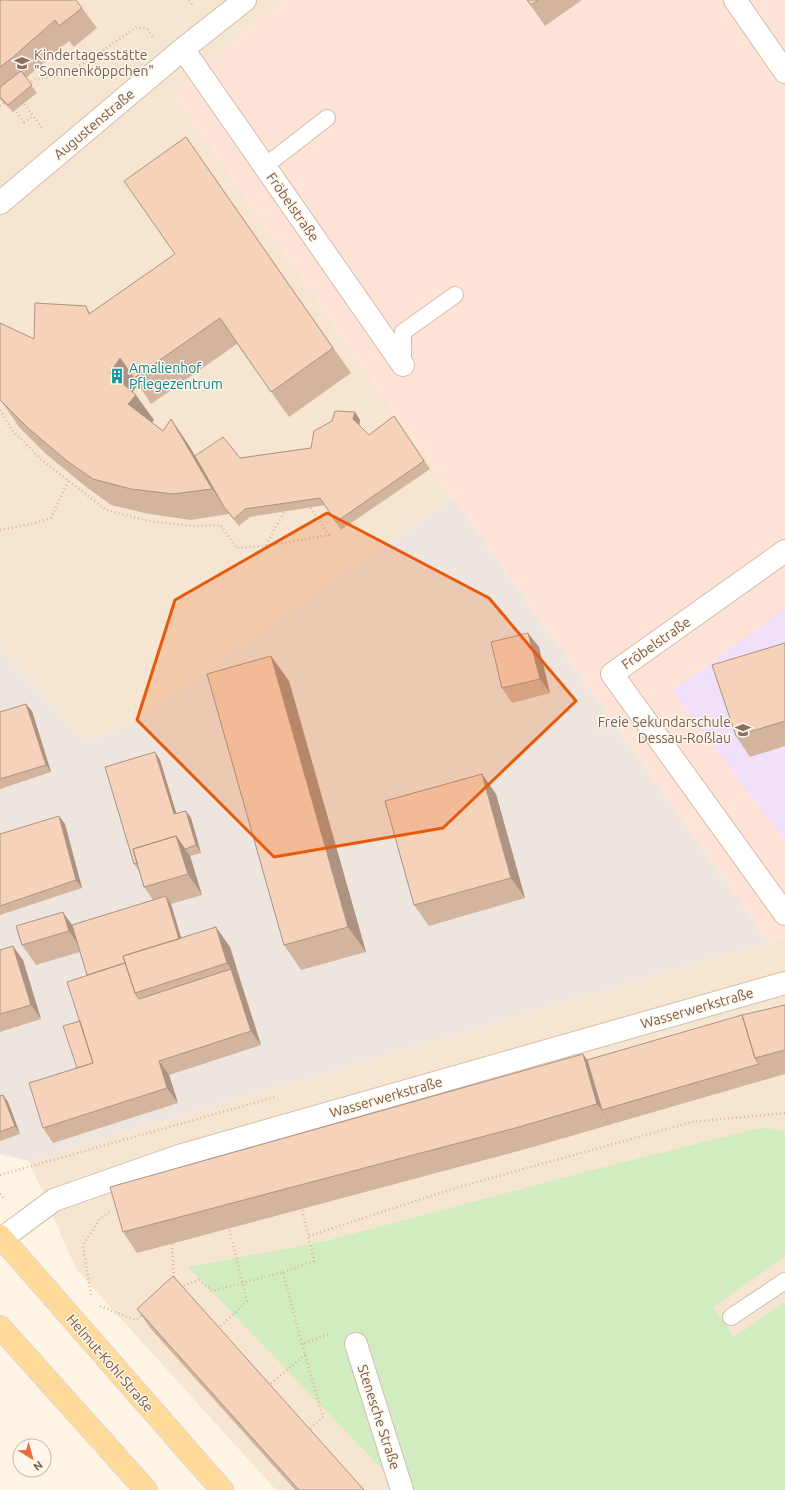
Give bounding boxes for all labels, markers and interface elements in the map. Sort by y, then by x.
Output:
place label: Kindertagesstätte "Sonnenköppchen" [34,47,154,79]
school or university icon: Kindertagesstätte "Sonnenköppchen" [13,54,31,72]
street label: Augustenstraße [50,86,138,162]
street label: Fröbelstraße [263,169,323,245]
place label: Amalienhof Pflegezentrum [129,360,223,392]
building icon: Amalienhof Pflegezentrum [108,367,126,385]
street label: Fröbelstraße [618,613,694,673]
place label: Freie Sekundarschule Dessau-Roßlau [598,714,731,746]
school or university icon: Freie Sekundarschule Dessau-Roßlau [734,721,752,739]
street label: Wasserwerkstraße [639,984,755,1032]
street label: Wasserwerkstraße [328,1073,444,1121]
street label: Helmut-Kohl-Straße [63,1311,157,1415]
street label: Stenesche Straße [355,1363,403,1471]
north arrow [12,1438,52,1478]
text: N [31,1459,45,1473]

